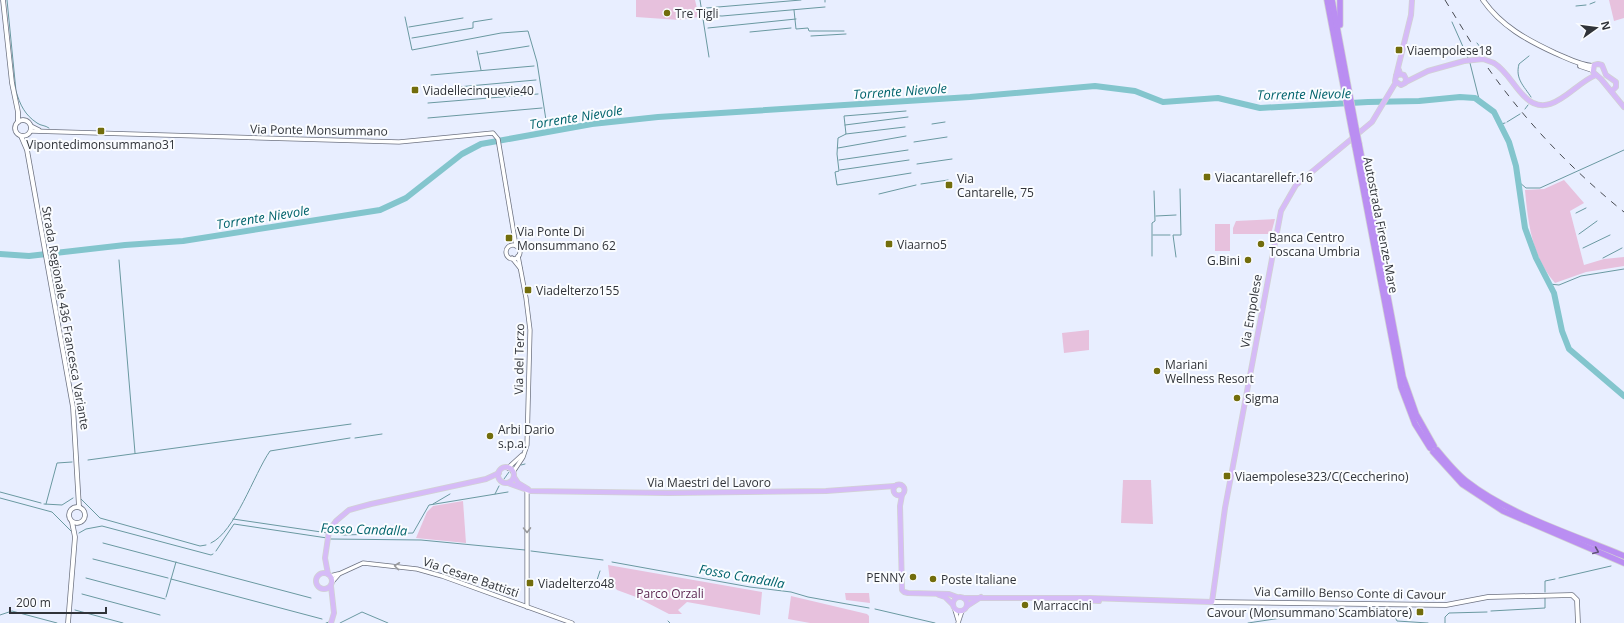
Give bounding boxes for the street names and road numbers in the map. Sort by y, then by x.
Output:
street label: Via Ponte Monsummano [250,120,388,140]
street label: Autostrada Firenze-Mare [1359,155,1403,295]
street label: Strada Regionale 436 Francesca Variante [38,205,94,431]
street label: Via Empolese [1236,273,1266,349]
street label: Via del Terzo [510,323,528,395]
street label: Via Maestri del Lavoro [647,474,771,491]
street label: Via Cesare Battisti [421,553,521,601]
street label: Via Camillo Benso Conte di Cavour [1254,583,1446,603]

